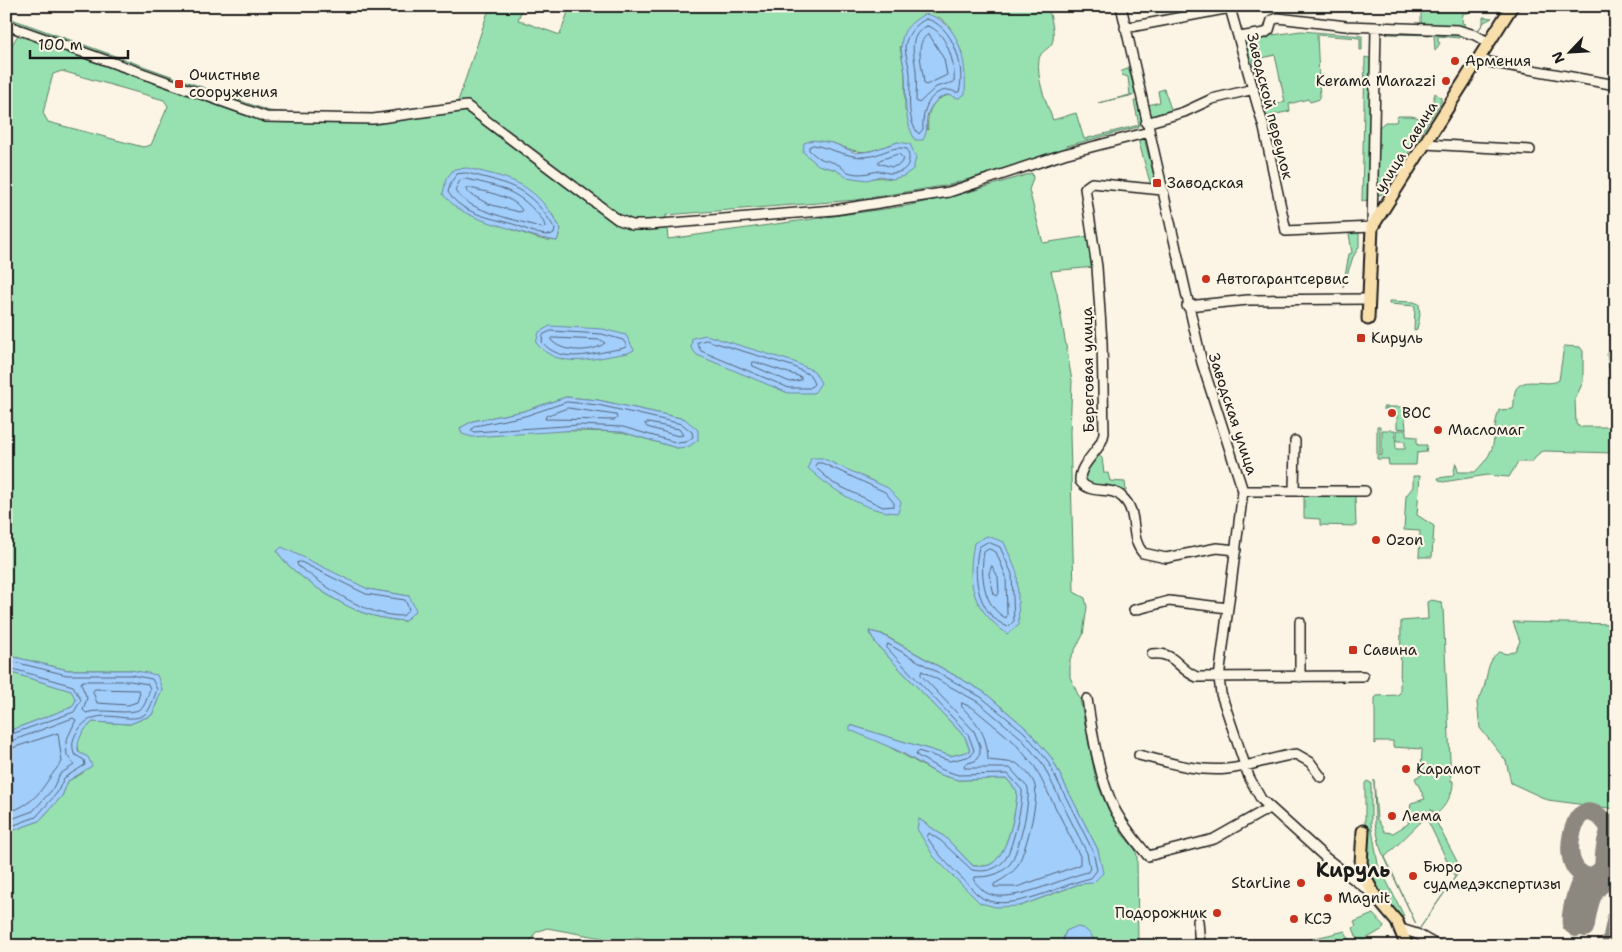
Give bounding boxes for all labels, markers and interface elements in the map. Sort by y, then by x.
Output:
scale bar [30,28,128,60]
north arrow [1544,28,1594,78]
street label: Заводской переулок [1242,31,1298,181]
text: 100 m [38,35,83,55]
text: N [1548,49,1569,66]
place label: Армения [1465,51,1531,71]
marker: Армения [1449,55,1461,67]
place label: Очистные сооружения [189,65,278,102]
place label: Kerama Marazzi [1316,71,1436,91]
marker: Kerama Marazzi [1440,75,1452,87]
marker: Очистные сооружения [173,78,185,90]
street label: улица Савина [1370,97,1443,197]
place label: Заводская [1167,173,1244,193]
marker: Заводская [1151,177,1163,189]
place label: Автогарантсервис [1216,269,1349,289]
marker: Автогарантсервис [1200,273,1212,285]
street label: Береговая улица [1077,306,1099,433]
place label: Кируль [1371,328,1423,348]
marker: Кируль [1355,332,1367,344]
street label: Заводская улица [1204,350,1262,478]
place label: ВОС [1402,403,1431,423]
marker: ВОС [1386,407,1398,419]
place label: Масломаг [1448,420,1525,440]
marker: Масломаг [1432,424,1444,436]
place label: Ozon [1386,530,1423,550]
marker: Ozon [1370,534,1382,546]
place label: Савина [1363,640,1418,660]
marker: Савина [1347,644,1359,656]
place label: Карамот [1416,759,1481,779]
marker: Карамот [1400,763,1412,775]
place label: Лема [1402,806,1442,826]
marker: Лема [1386,810,1398,822]
district label: Кируль [1316,857,1390,883]
place label: Бюро судмедэкспертизы [1423,857,1561,894]
marker: Бюро судмедэкспертизы [1407,870,1419,882]
place label: StarLine [1231,873,1291,893]
marker: StarLine [1295,877,1307,889]
place label: Magnit [1338,888,1390,908]
marker: Magnit [1322,892,1334,904]
place label: Подорожник [1115,903,1207,923]
marker: Подорожник [1211,907,1223,919]
place label: КСЭ [1304,909,1332,929]
marker: КСЭ [1288,913,1300,925]

